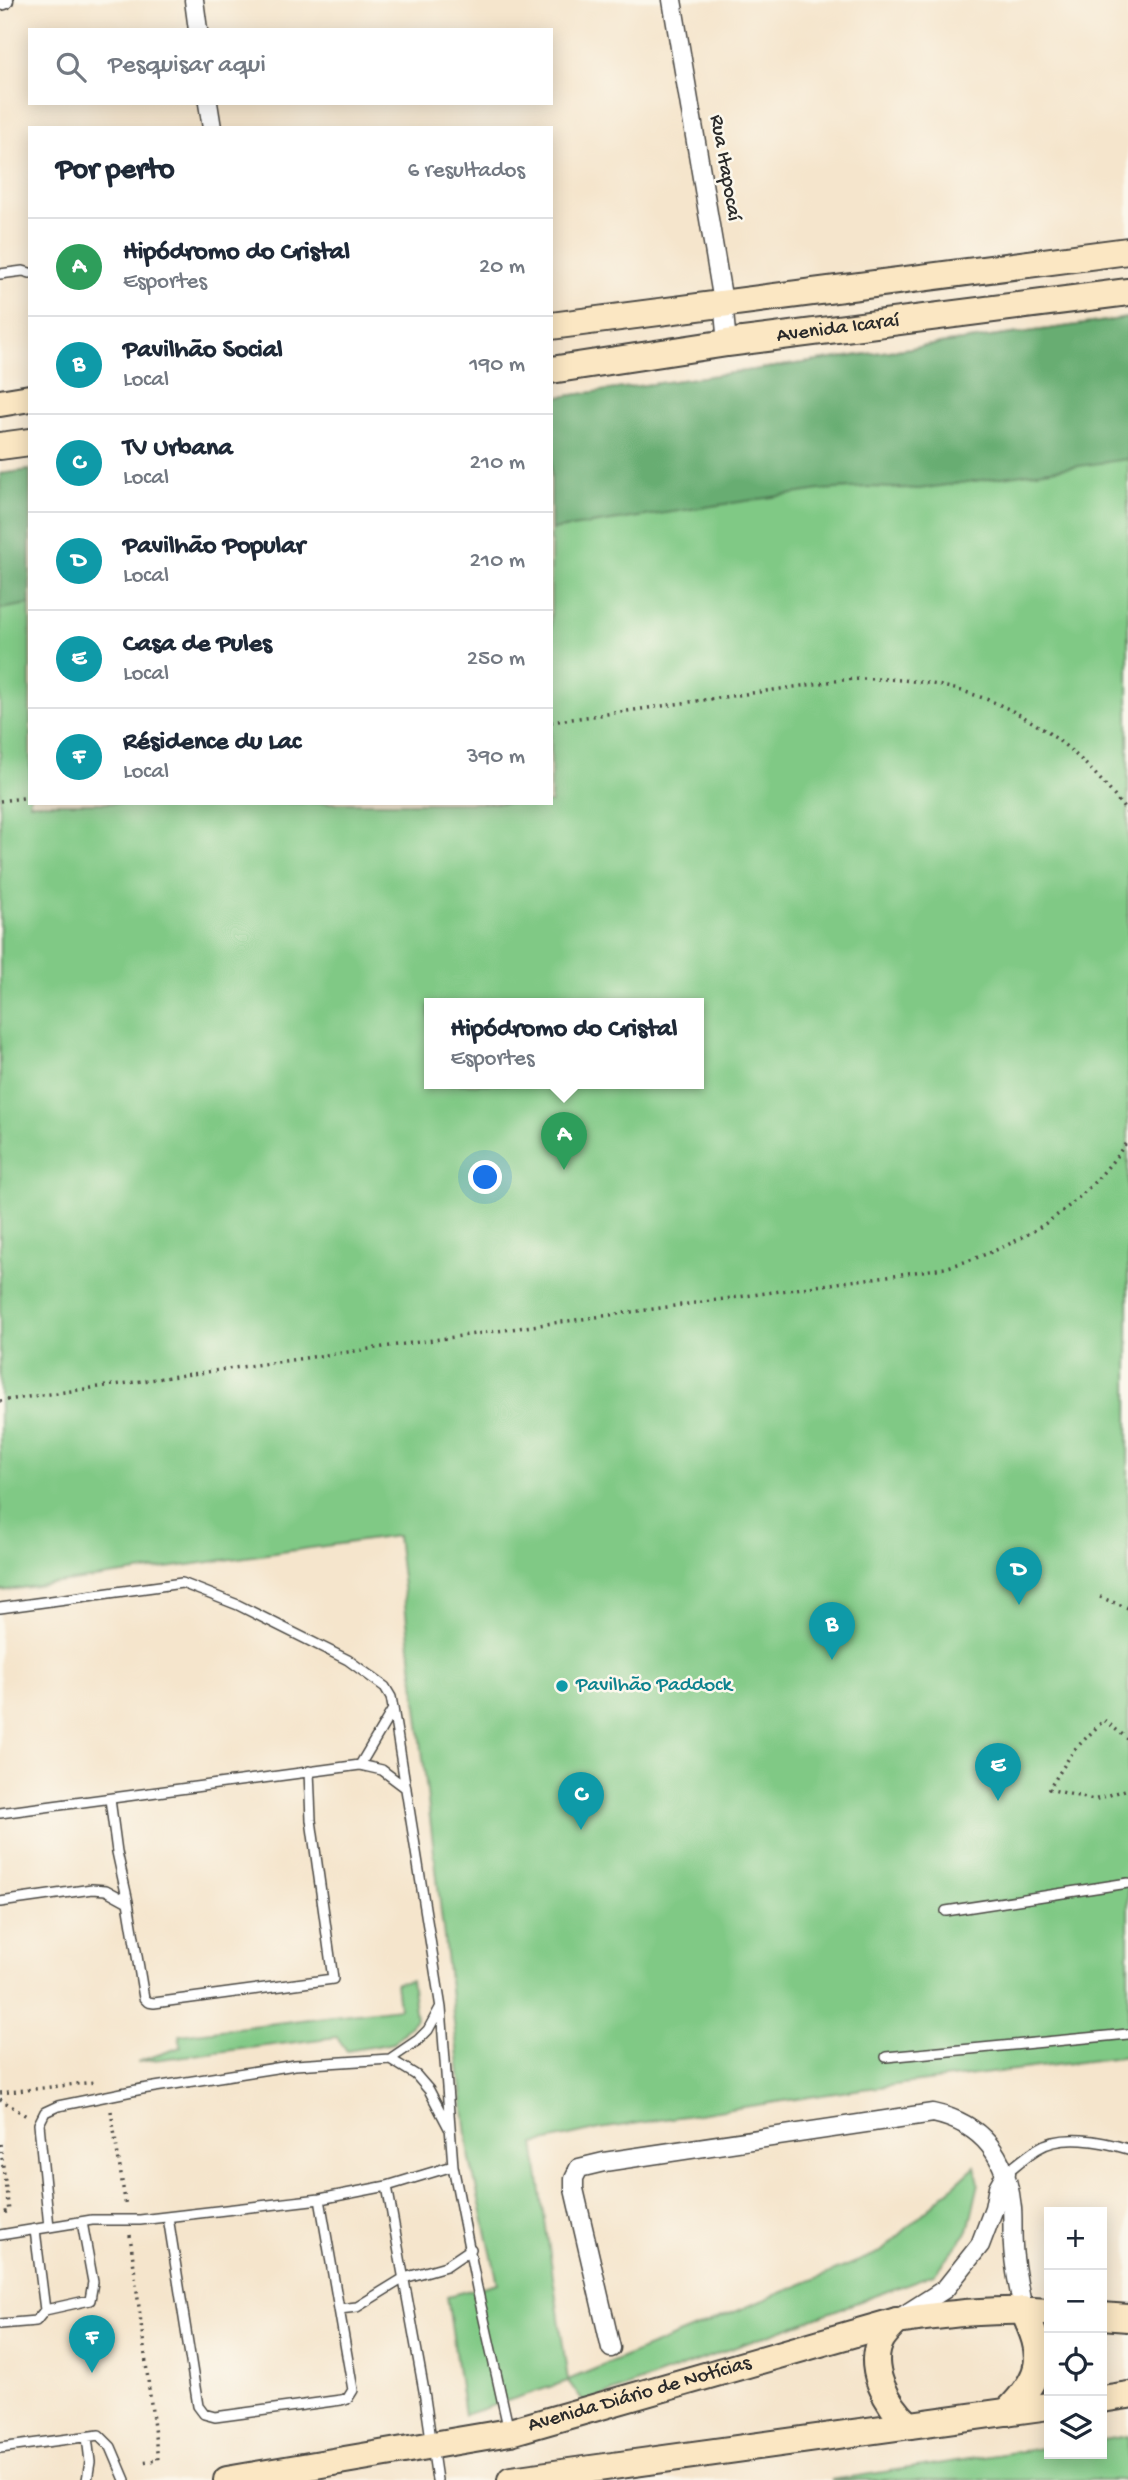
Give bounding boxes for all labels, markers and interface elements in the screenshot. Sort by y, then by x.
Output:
search box [28,28,553,105]
icon: search [52,48,90,86]
text: Pesquisar aqui [108,51,266,82]
street label: Rua Itapocaí [702,113,746,223]
text: Por perto [56,154,175,189]
text: 6 resultados [408,158,525,185]
text: Hipódromo do Cristal [123,238,350,269]
text: A [72,254,86,281]
text: 20 m [479,254,525,281]
text: Esportes [123,269,207,296]
street label: Avenida Icaraí [775,309,901,349]
text: Pavilhão Social [123,336,283,367]
text: B [73,352,85,379]
text: 190 m [469,352,525,379]
text: Local [123,367,169,394]
text: TV Urbana [123,434,233,465]
text: C [73,450,85,477]
text: 210 m [470,450,525,477]
text: Local [123,465,169,492]
text: Pavilhão Popular [123,532,305,563]
text: D [72,548,87,575]
text: 210 m [470,548,525,575]
text: Local [123,563,169,590]
text: Casa de Pules [123,630,272,661]
text: E [72,646,86,673]
text: 250 m [467,646,525,673]
text: Local [123,661,169,688]
text: Résidence du Lac [123,728,301,759]
text: F [73,744,85,771]
text: 390 m [467,744,525,771]
text: Local [123,759,169,786]
popup [424,998,704,1089]
text: Hipódromo do Cristal [451,1015,677,1046]
text: Esportes [451,1046,534,1073]
pin: A [541,1112,587,1170]
your location [468,1160,502,1194]
pin: D [996,1547,1042,1605]
pin: B [809,1602,855,1660]
place label: Pavilhão Paddock [575,1674,734,1699]
marker: Pavilhão Paddock [554,1678,570,1694]
pin: E [975,1743,1021,1801]
pin: C [558,1772,604,1830]
map controls [1044,2207,1107,2459]
button: + [1044,2207,1107,2270]
button: − [1044,2270,1107,2333]
pin: F [69,2315,115,2373]
button: locate [1044,2333,1107,2396]
street label: Avenida Diário de Notícias [525,2351,755,2439]
button: layers [1044,2396,1107,2459]

